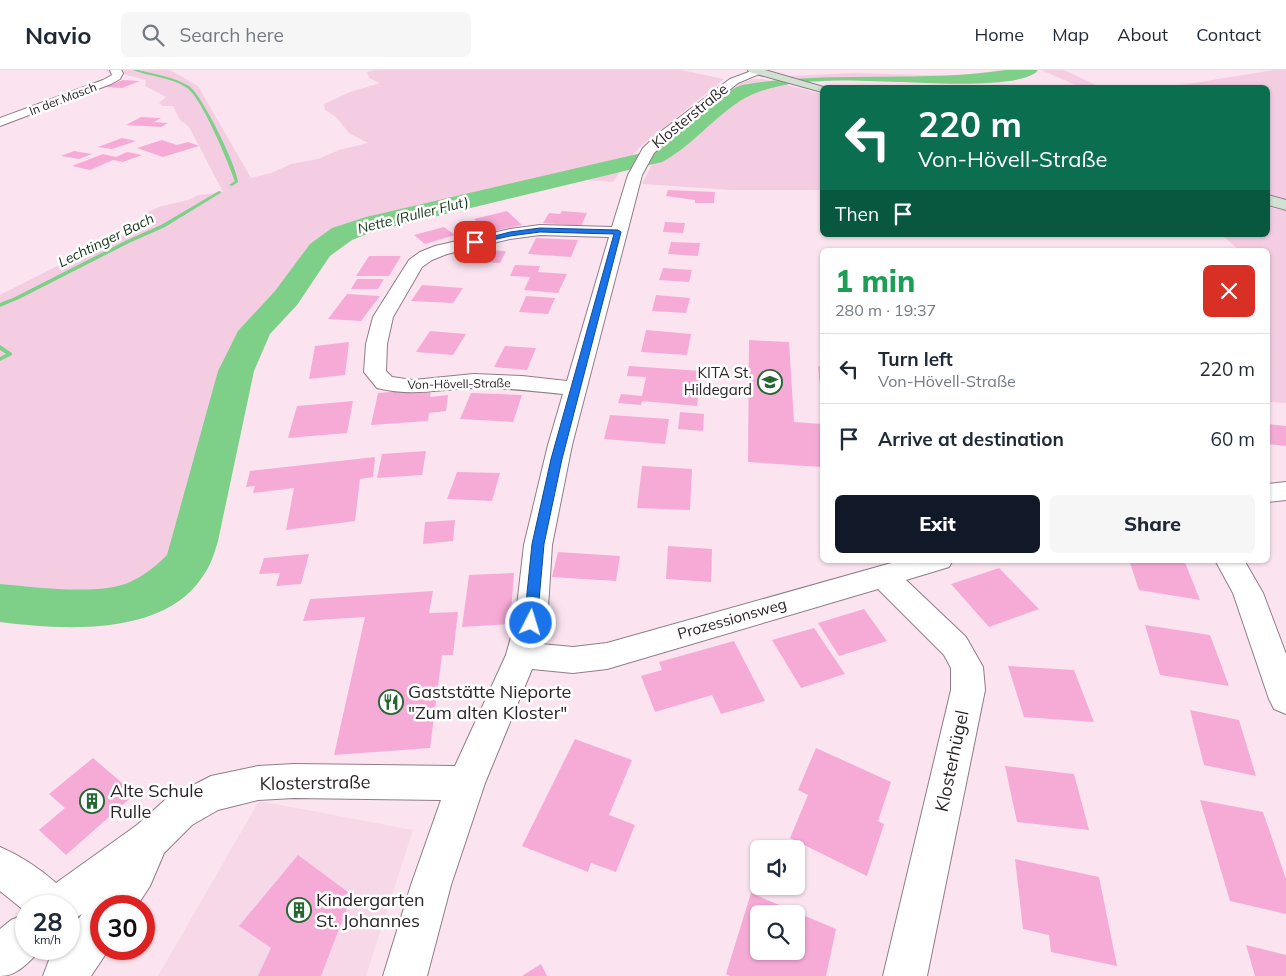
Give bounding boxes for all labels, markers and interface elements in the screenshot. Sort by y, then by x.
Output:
search box [121,12,471,57]
text: Navio [25,20,91,50]
icon: search [139,21,167,49]
text: Search here [179,23,284,47]
text: Home [974,23,1024,46]
text: Map [1052,23,1089,46]
text: About [1117,23,1168,46]
text: Contact [1196,23,1261,46]
street label: In der Masch [27,79,99,118]
street label: Klosterstraße [648,79,732,152]
text: 220 m [918,102,1022,146]
icon: left [835,105,900,170]
text: Von-Hövell-Straße [918,145,1107,173]
water label: Nette (Ruller Flut) [356,192,470,238]
icon: arrive [889,200,917,228]
text: Then [835,202,879,226]
water label: Lechtinger Bach [55,209,157,271]
pin [454,221,496,263]
icon: arrive [461,228,489,256]
text: 1 min [835,262,915,300]
button: close [1203,265,1255,317]
text: 280 m · 19:37 [835,300,936,320]
text: Turn left [878,347,953,371]
icon: left [835,355,863,383]
text: 220 m [1199,357,1255,381]
place label: KITA St. Hildegard [684,363,752,399]
school or university icon: KITA St. Hildegard [757,369,783,395]
text: Von-Hövell-Straße [878,371,1016,391]
street label: Von-Hövell-Straße [407,375,511,392]
icon: arrive [835,425,863,453]
text: Arrive at destination [878,427,1064,451]
text: 60 m [1211,427,1255,451]
button: Exit [835,495,1040,553]
button: Share [1050,495,1255,553]
street label: Prozessionsweg [675,594,789,643]
position arrow [504,596,556,648]
place label: Gaststätte Nieporte "Zum alten Kloster" [408,680,571,724]
restaurant icon: Gaststätte Nieporte "Zum alten Kloster" [378,689,404,715]
street label: Klosterhügel [930,708,973,814]
street label: Klosterstraße [259,770,371,795]
place label: Alte Schule Rulle [110,779,203,823]
building icon: Alte Schule Rulle [79,788,105,814]
map controls [750,840,805,960]
button: sound [750,840,805,895]
place label: Kindergarten St. Johannes [316,888,424,932]
speed limit sign: 30 [90,895,155,960]
building icon: Kindergarten St. Johannes [286,897,312,923]
button: search [750,905,805,960]
text: 28 [32,906,63,937]
text: km/h [34,932,61,947]

